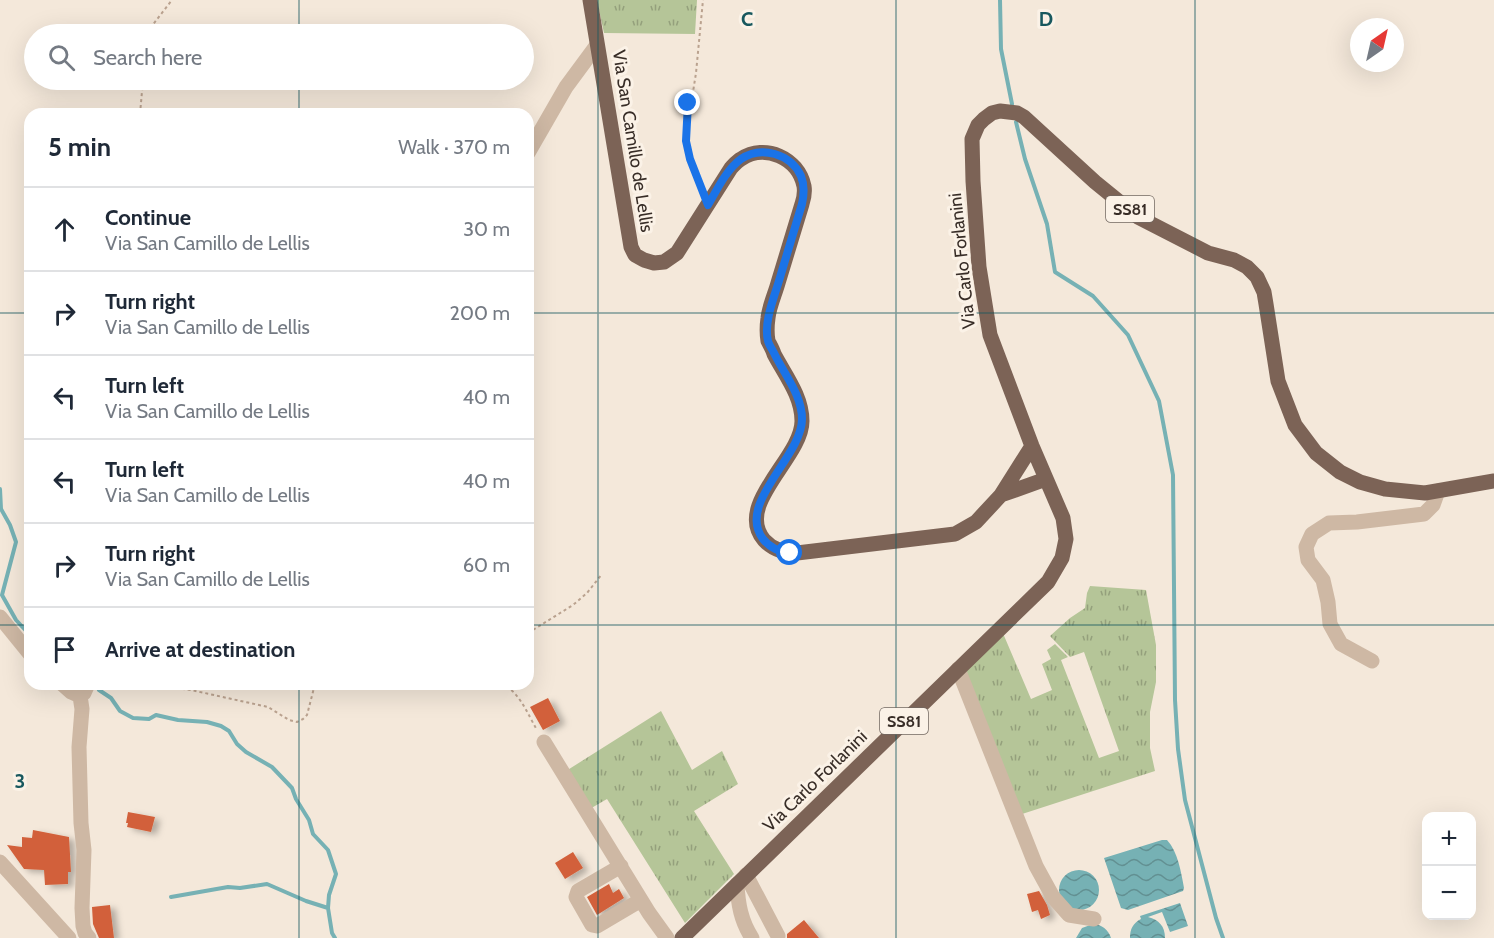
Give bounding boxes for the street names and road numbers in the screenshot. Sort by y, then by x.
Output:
street label: Via San Camillo de Lellis [608,48,658,234]
street label: Via Carlo Forlanini [944,192,980,330]
road number: SS81 [1106,196,1154,222]
road number: SS81 [880,708,928,734]
street label: Via Carlo Forlanini [758,726,872,836]

